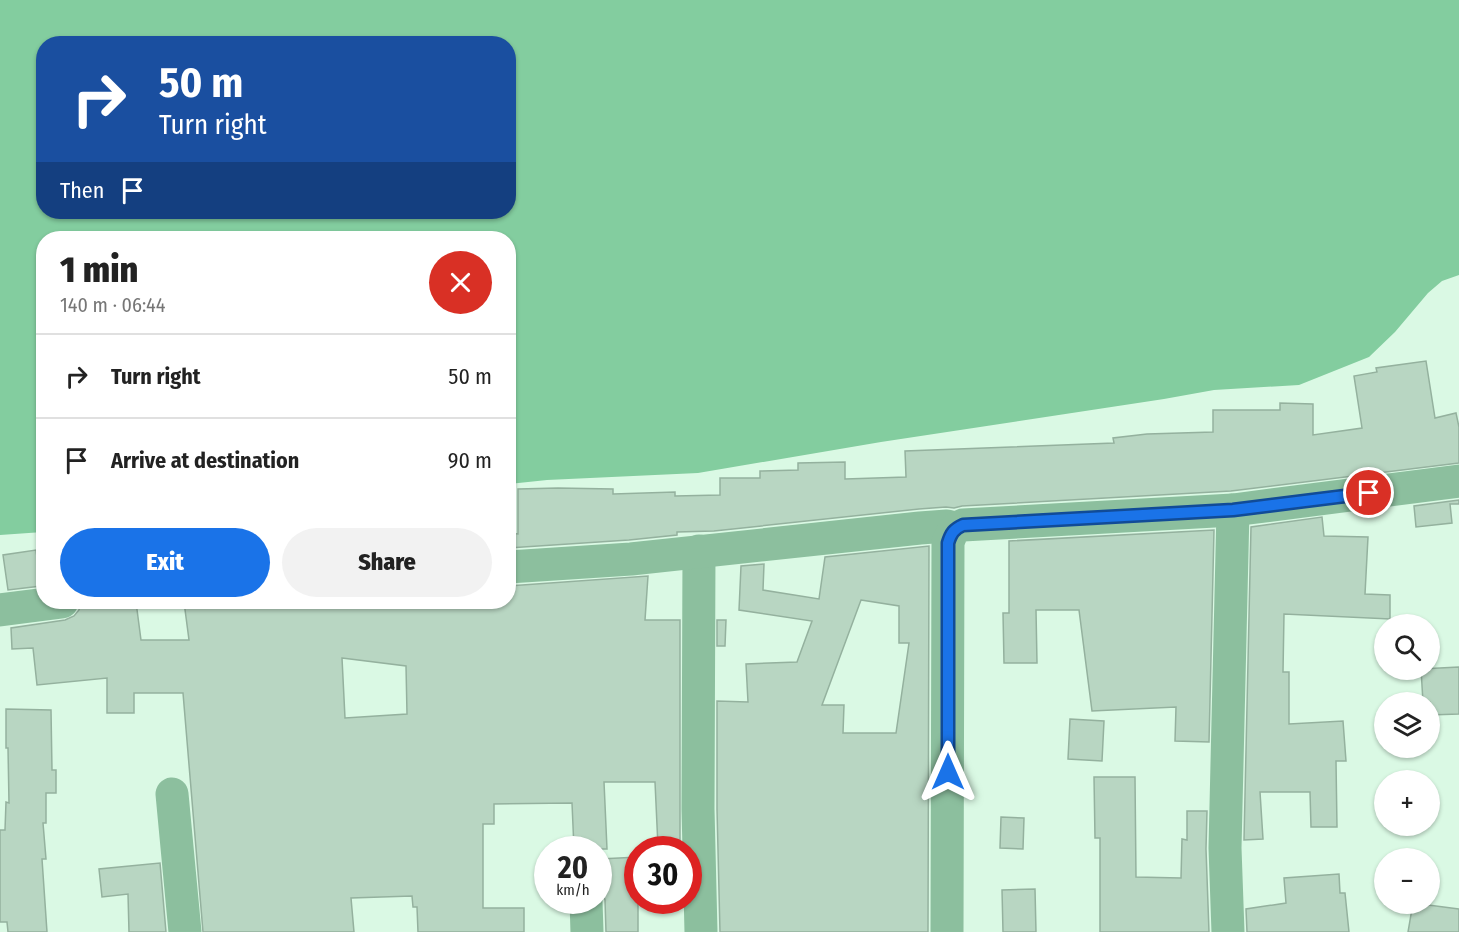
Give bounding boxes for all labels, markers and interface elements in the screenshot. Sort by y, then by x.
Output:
text: 50 m [159,58,243,108]
icon: right [60,60,138,138]
text: Turn right [159,109,267,141]
icon: arrive [116,174,149,207]
text: Then [60,177,104,204]
text: 1 min [60,248,138,292]
button: close [429,251,492,314]
text: 140 m · 06:44 [60,293,165,317]
icon: right [60,360,93,393]
text: Turn right [111,363,200,390]
text: 50 m [448,363,492,390]
icon: arrive [60,444,93,477]
text: Arrive at destination [111,447,299,474]
text: 90 m [448,447,492,474]
pin [1343,467,1394,518]
icon: arrive [1352,476,1385,509]
button: Exit [60,528,270,597]
button: Share [282,528,492,597]
map controls [1374,614,1440,914]
button: search [1374,614,1440,680]
button: layers [1374,692,1440,758]
position arrow [916,740,980,804]
button: + [1374,770,1440,836]
speed limit sign: 30 [624,836,702,914]
button: − [1374,848,1440,914]
text: 20 [558,850,588,886]
text: km/h [556,881,590,899]

